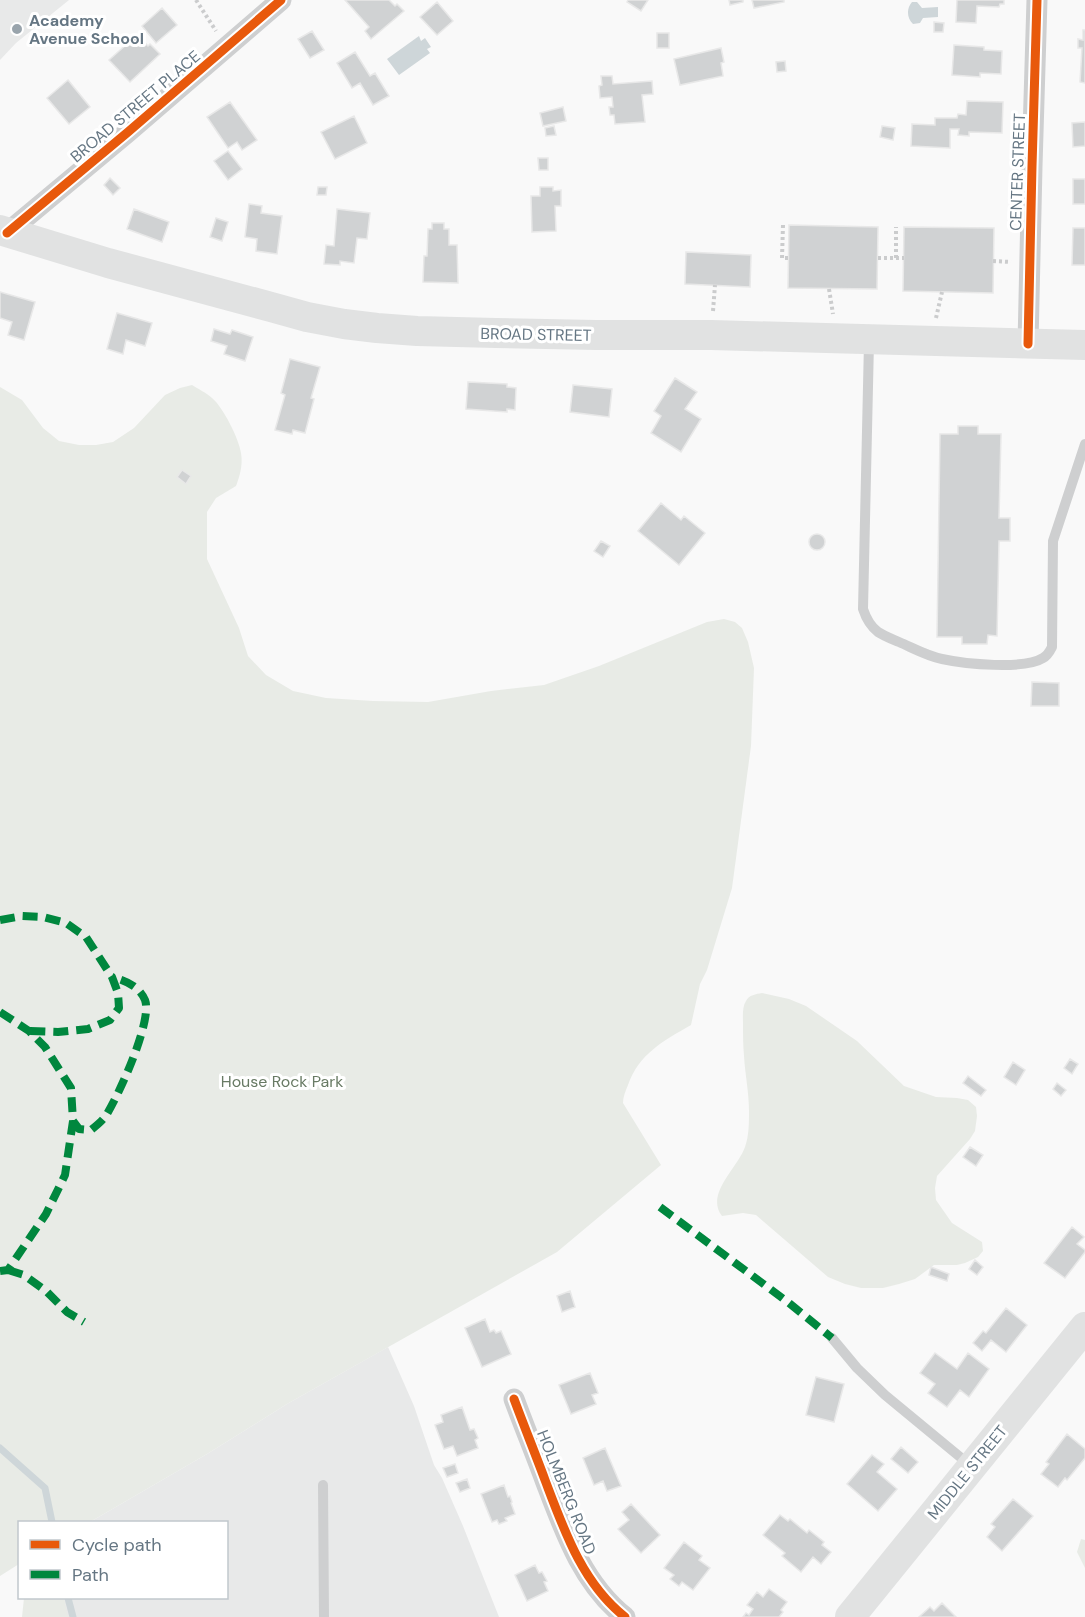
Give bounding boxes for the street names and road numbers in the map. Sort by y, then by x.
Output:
street label: BROAD STREET PLACE [66,46,205,167]
street label: CENTER STREET [1005,113,1030,231]
street label: BROAD STREET [480,323,592,346]
street label: MIDDLE STREET [923,1421,1012,1524]
street label: HOLMBERG ROAD [532,1427,601,1558]

